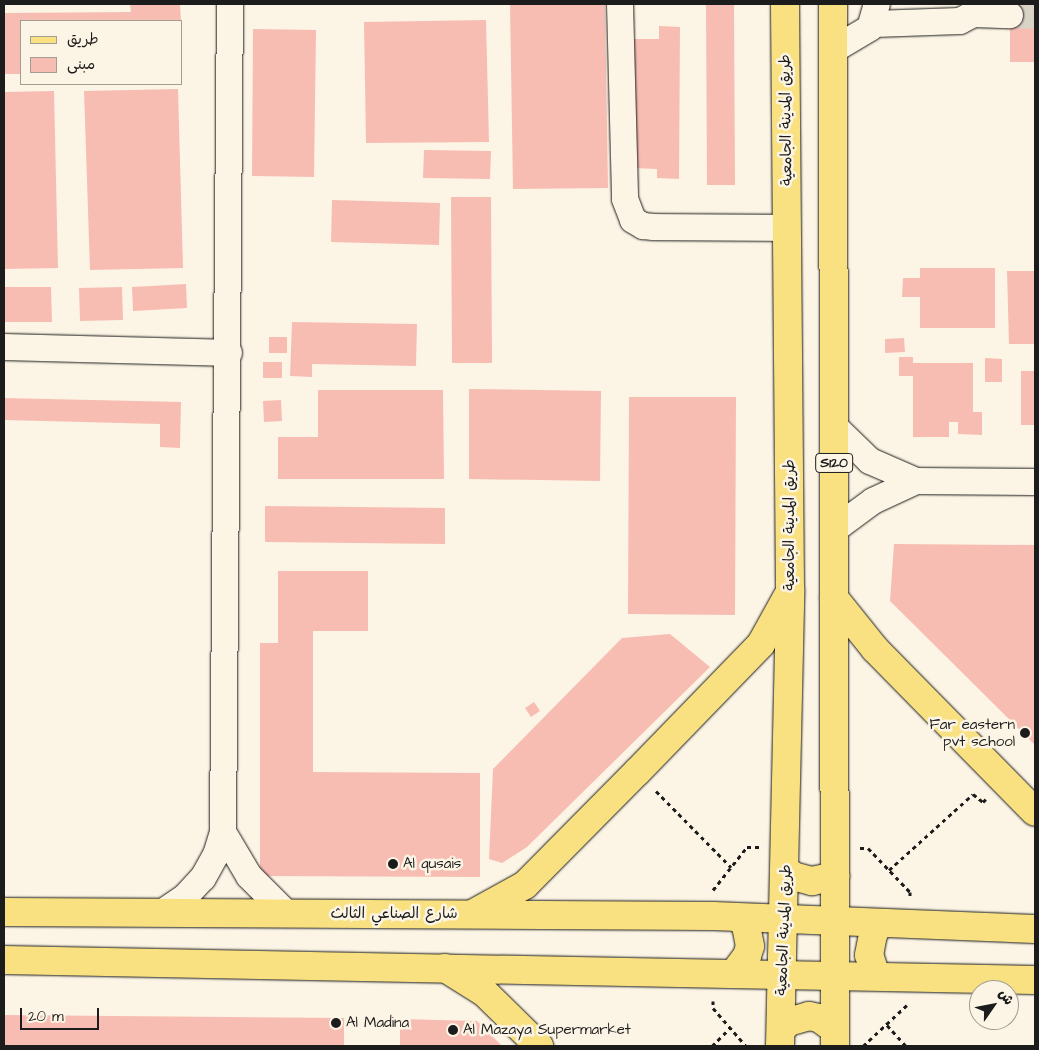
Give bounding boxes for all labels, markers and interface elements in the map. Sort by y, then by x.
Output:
legend [20,20,182,85]
text: طريق [67,29,99,50]
text: مبنى [67,54,95,75]
street label: طريق المدينة الجامعية [776,54,796,186]
road number: S120 [814,452,854,474]
street label: طريق المدينة الجامعية [781,459,799,591]
place label: Far eastern pvt school [929,715,1015,750]
marker: Far eastern pvt school [1019,727,1031,739]
place label: Al qusais [403,855,461,873]
marker: Al qusais [387,858,399,870]
street label: طريق المدينة الجامعية [773,864,795,996]
street label: شارع الصناعي الثالث [330,905,458,923]
north arrow [969,980,1019,1030]
text: ش [993,985,1018,1009]
scale bar [22,998,101,1030]
text: 20 m [28,1006,64,1027]
place label: Al Madina [346,1014,409,1032]
marker: Al Madina [330,1017,342,1029]
place label: Al Mazaya Supermarket [463,1021,631,1039]
marker: Al Mazaya Supermarket [447,1024,459,1036]

